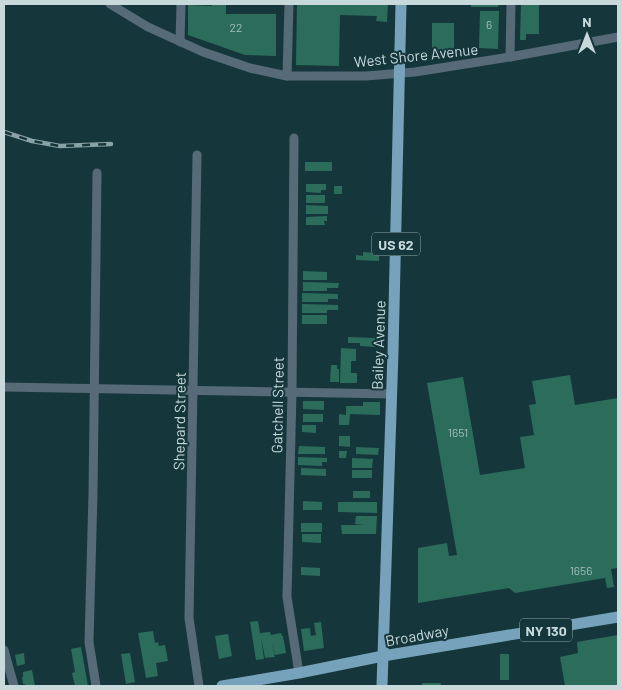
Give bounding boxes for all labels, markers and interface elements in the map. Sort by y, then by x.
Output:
north arrow [562,10,612,60]
text: N [582,13,592,30]
house number: 6 [486,17,492,31]
house number: 22 [230,20,242,34]
street label: West Shore Avenue [353,40,479,70]
road number: US 62 [372,232,420,255]
street label: Bailey Avenue [367,300,389,390]
street label: Gatchell Street [267,357,287,453]
street label: Shepard Street [169,372,189,470]
house number: 1651 [448,425,468,439]
house number: 1656 [570,563,592,577]
road number: NY 130 [520,618,572,642]
street label: Broadway [384,621,450,649]

